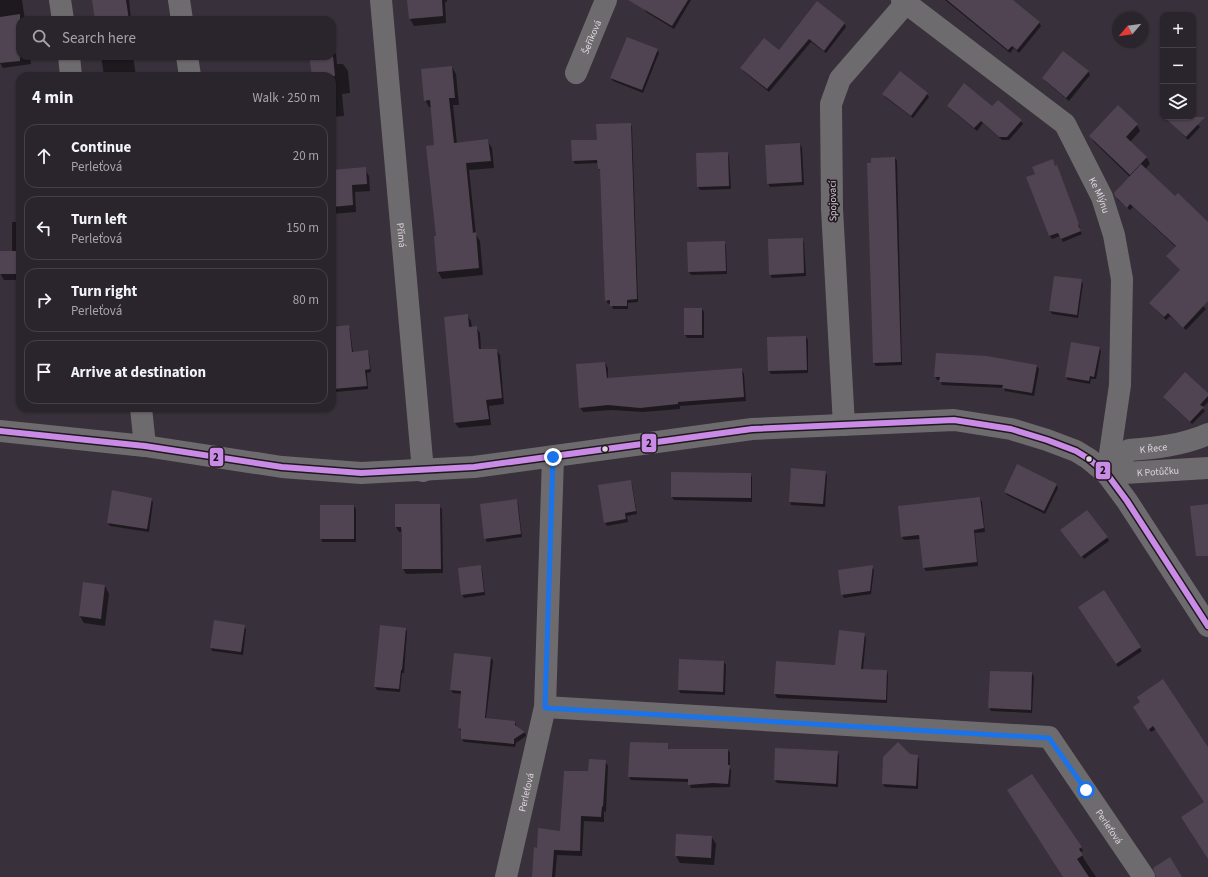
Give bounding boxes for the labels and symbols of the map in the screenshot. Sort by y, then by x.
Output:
north arrow [1112,12,1148,48]
street label: Šeříková [578,18,605,57]
street label: Ke Mlýnu [1085,175,1113,215]
street label: Spojovací [826,180,840,221]
street label: Přímá [393,222,409,248]
line badge: 2 [641,433,657,453]
text: 2 [646,436,652,451]
street label: K Řece [1139,440,1168,457]
unlabelled marker [600,444,610,454]
line badge: 2 [209,447,224,467]
route end [544,448,562,466]
text: 2 [213,450,219,465]
unlabelled marker [1084,454,1094,464]
line badge: 2 [1095,461,1111,480]
text: 2 [1100,463,1106,478]
street label: K Potůčku [1137,464,1179,480]
street label: Perleťová [515,772,538,813]
route start [1077,781,1095,799]
street label: Perleťová [1092,807,1126,847]

